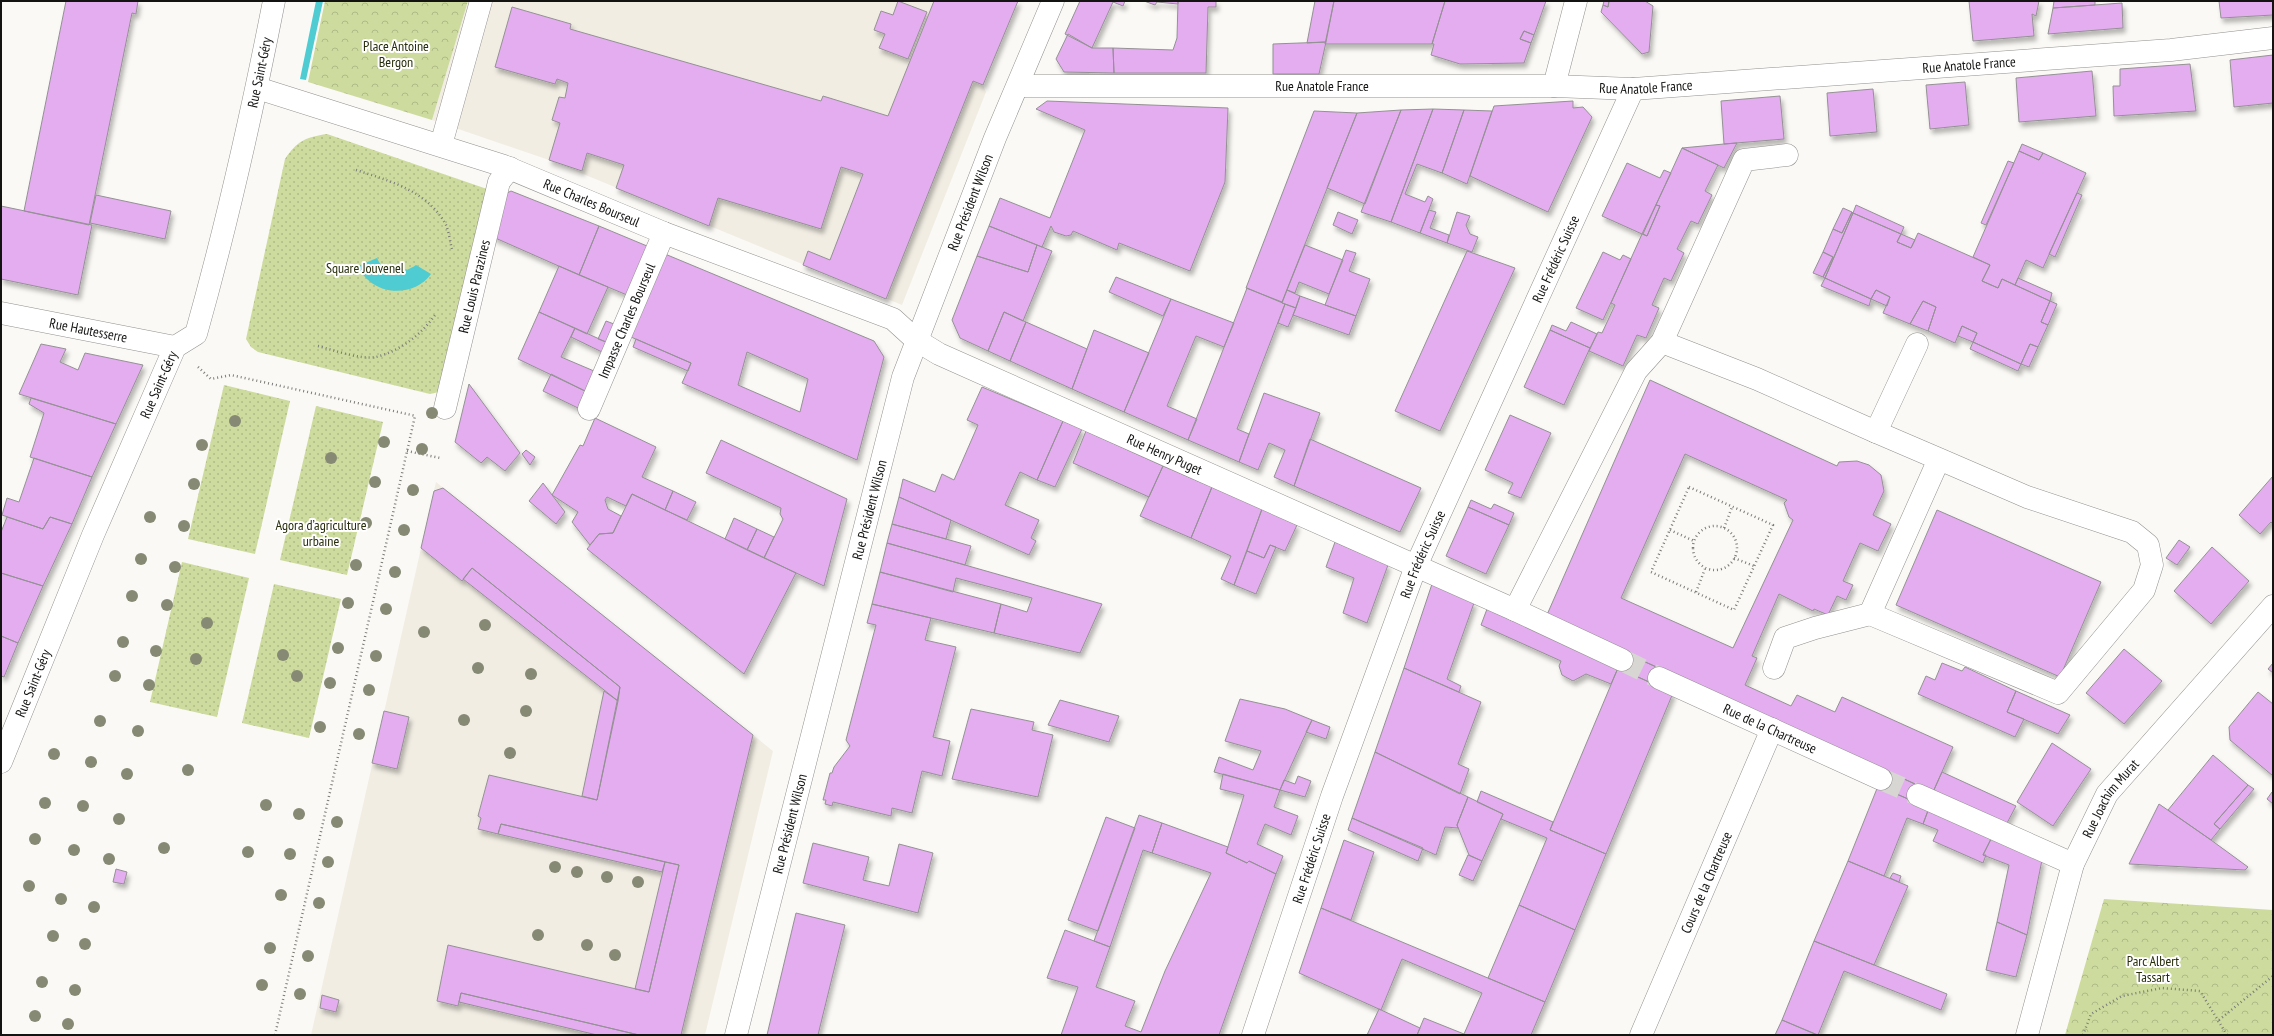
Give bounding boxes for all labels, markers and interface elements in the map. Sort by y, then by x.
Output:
street label: Rue Saint-Géry [243,35,276,109]
park label: Place Antoine Bergon [363,37,429,71]
street label: Rue Anatole France [1922,52,2016,77]
street label: Rue Anatole France [1599,76,1693,98]
street label: Rue Anatole France [1275,77,1369,95]
street label: Rue Président Wilson [943,151,997,253]
street label: Rue Charles Bourseul [541,175,643,231]
street label: Rue Frédéric Suisse [1528,212,1583,305]
street label: Rue Louis Parazines [454,238,494,335]
park label: Square Jouvenel [326,259,405,277]
street label: Impasse Charles Bourseul [594,260,659,381]
street label: Rue Hautesserre [48,314,129,347]
street label: Rue Saint-Géry [136,347,181,421]
street label: Rue Henry Puget [1124,430,1205,479]
street label: Rue Président Wilson [848,458,891,561]
street label: Rue Frédéric Suisse [1396,507,1449,601]
park label: Agora d’agriculture urbaine [276,516,367,550]
street label: Rue Saint-Géry [11,646,55,720]
street label: Rue de la Chartreuse [1720,699,1820,758]
street label: Rue Joachim Murat [2078,755,2143,841]
street label: Rue Président Wilson [768,772,811,875]
street label: Rue Frédéric Suisse [1288,811,1335,906]
street label: Cours de la Chartreuse [1677,829,1736,936]
park label: Parc Albert Tassart [2127,952,2179,986]

